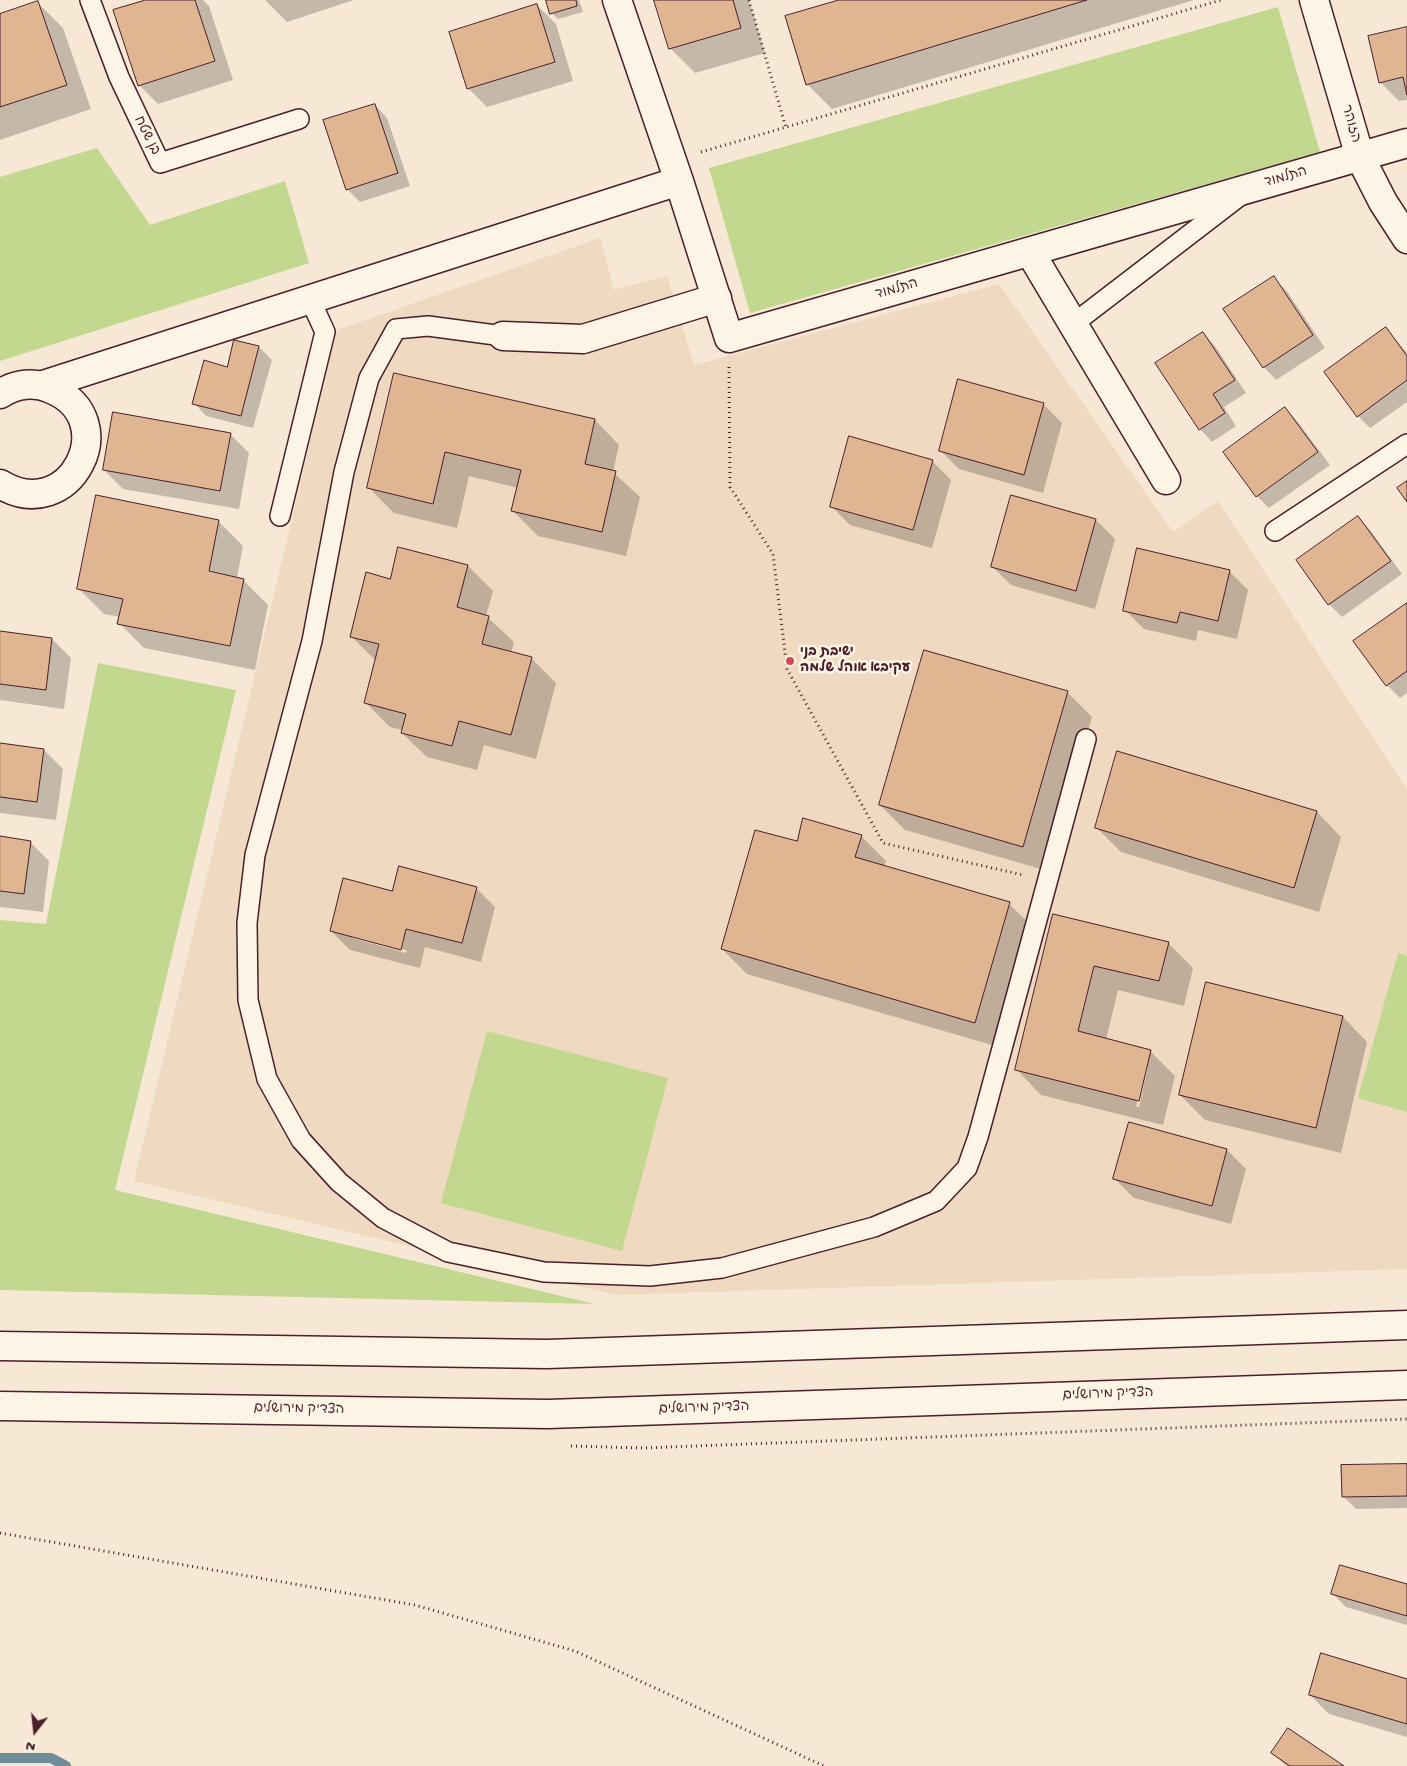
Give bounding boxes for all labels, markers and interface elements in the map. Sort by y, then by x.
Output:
street label: הזוהר [1337,103,1363,145]
street label: בן שטח [129,114,163,158]
street label: התלמוד [1263,164,1309,192]
street label: התלמוד [874,276,920,304]
place label: ישיבת בני עקיבא אוהל שלמה [800,645,910,678]
marker: ישיבת בני עקיבא אוהל שלמה [784,655,796,667]
street label: הצדיק מירושלים [1062,1385,1154,1405]
street label: הצדיק מירושלים [658,1399,750,1419]
street label: הצדיק מירושלים [253,1401,345,1419]
north arrow [10,1706,60,1756]
text: N [24,1736,37,1755]

